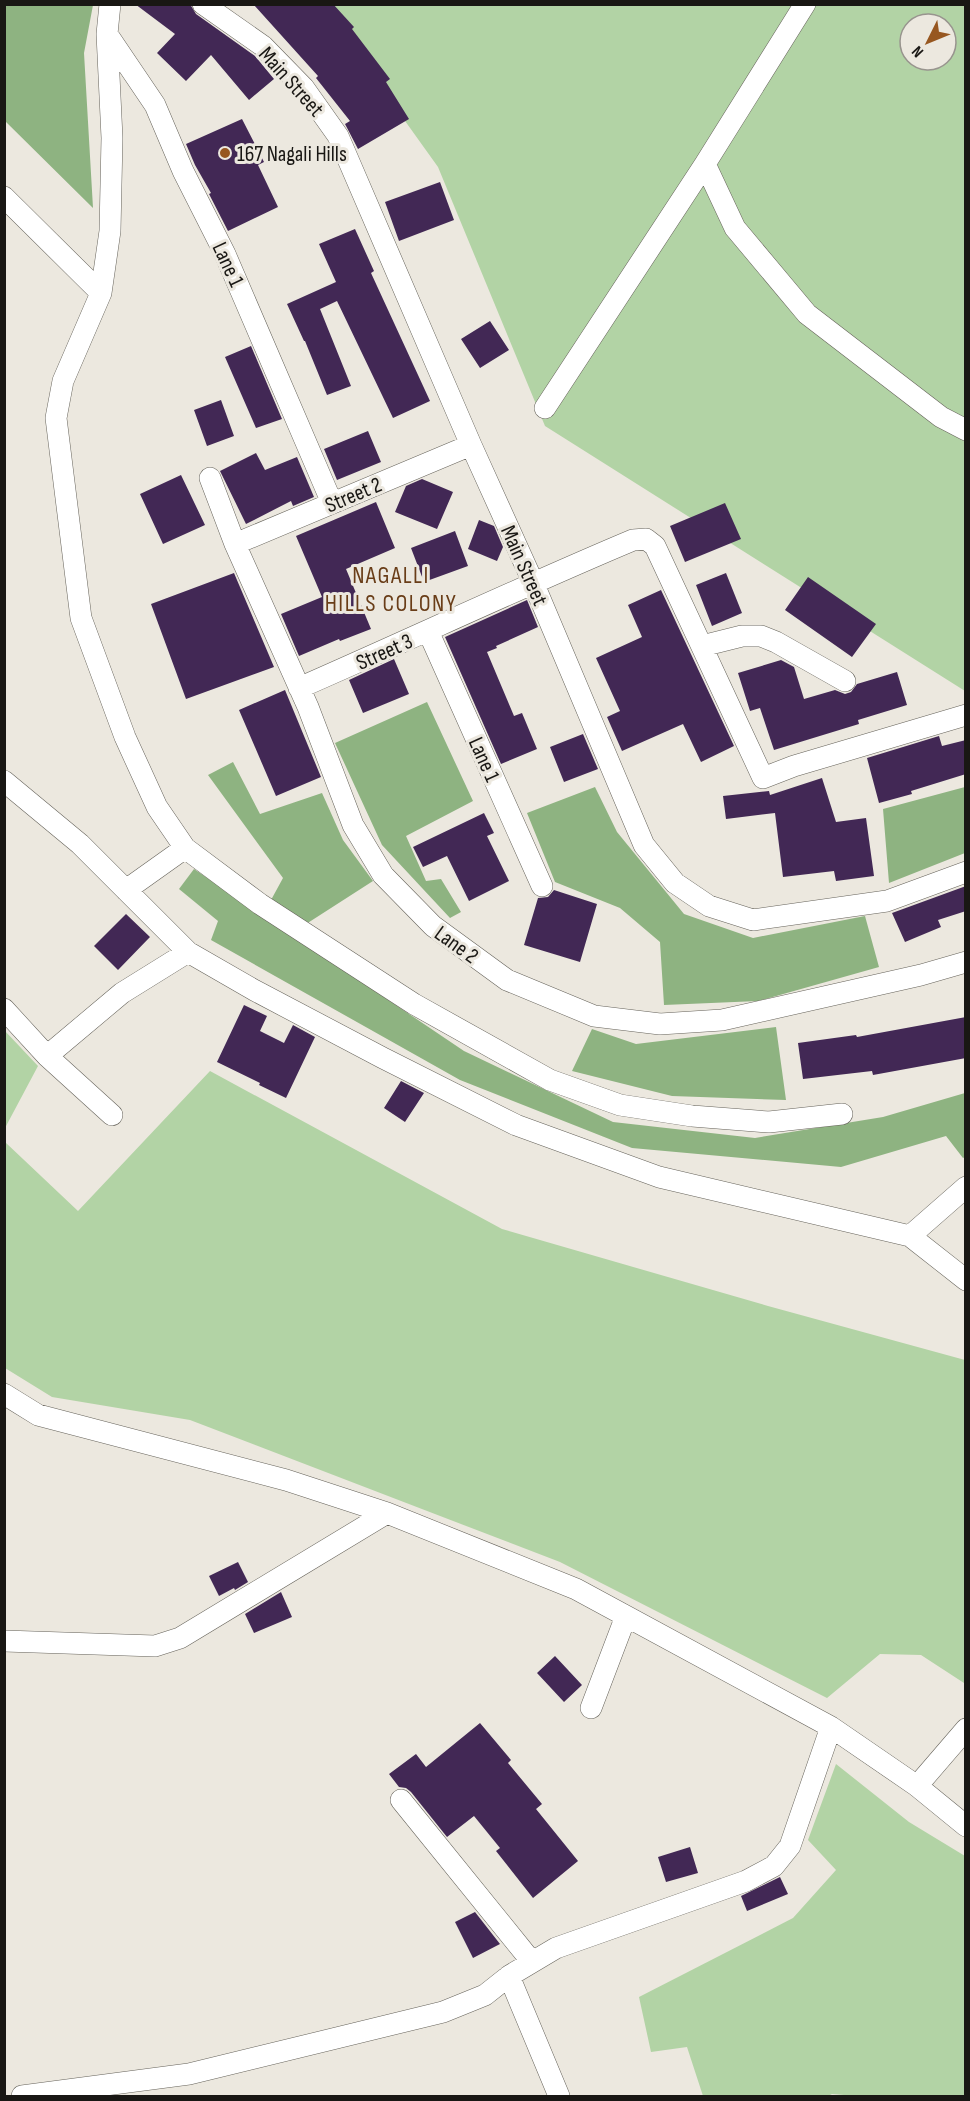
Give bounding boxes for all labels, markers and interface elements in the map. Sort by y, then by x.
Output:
north arrow [898,12,958,72]
street label: Main Street [252,41,330,123]
text: N [908,42,928,61]
place label: 167 Nagali Hills [237,141,347,168]
marker: 167 Nagali Hills [218,146,232,160]
street label: Lane 1 [206,238,250,291]
street label: Street 2 [321,471,386,519]
street label: Main Street [494,521,553,610]
district label: NAGALLI HILLS COLONY [325,561,457,618]
street label: Street 3 [352,628,417,677]
street label: Lane 1 [462,733,505,786]
street label: Lane 2 [429,920,483,970]

